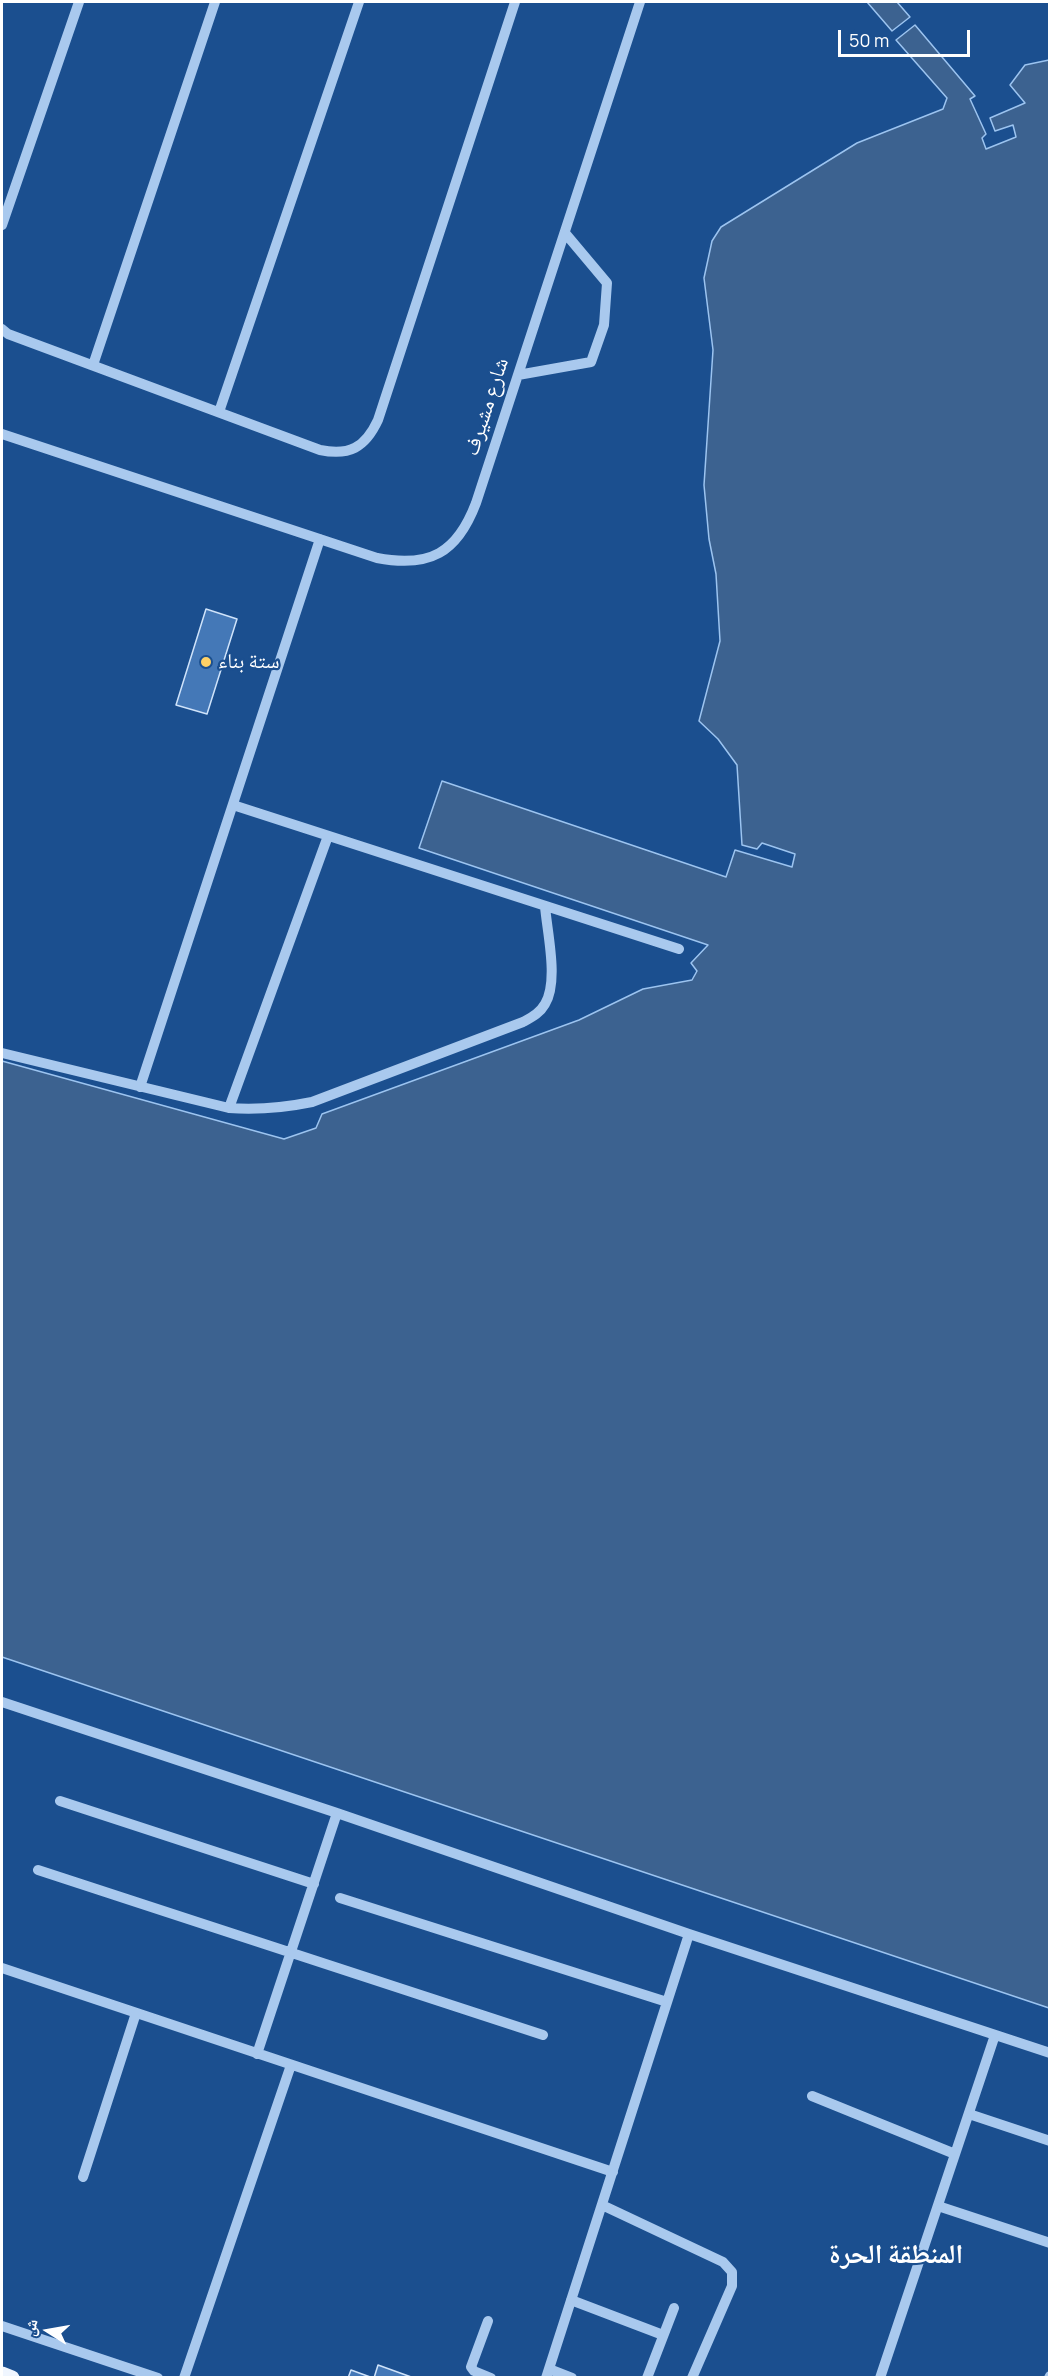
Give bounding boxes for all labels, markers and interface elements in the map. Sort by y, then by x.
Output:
scale bar [841,18,973,56]
text: 50 m [849,28,889,52]
street label: شارع مشيرف [459,355,515,459]
place label: ستة بناء [218,649,279,675]
marker: ستة بناء [199,655,213,669]
district label: المنطقة الحرة [829,2239,963,2271]
north arrow [18,2301,78,2361]
text: ش [18,2317,43,2338]

